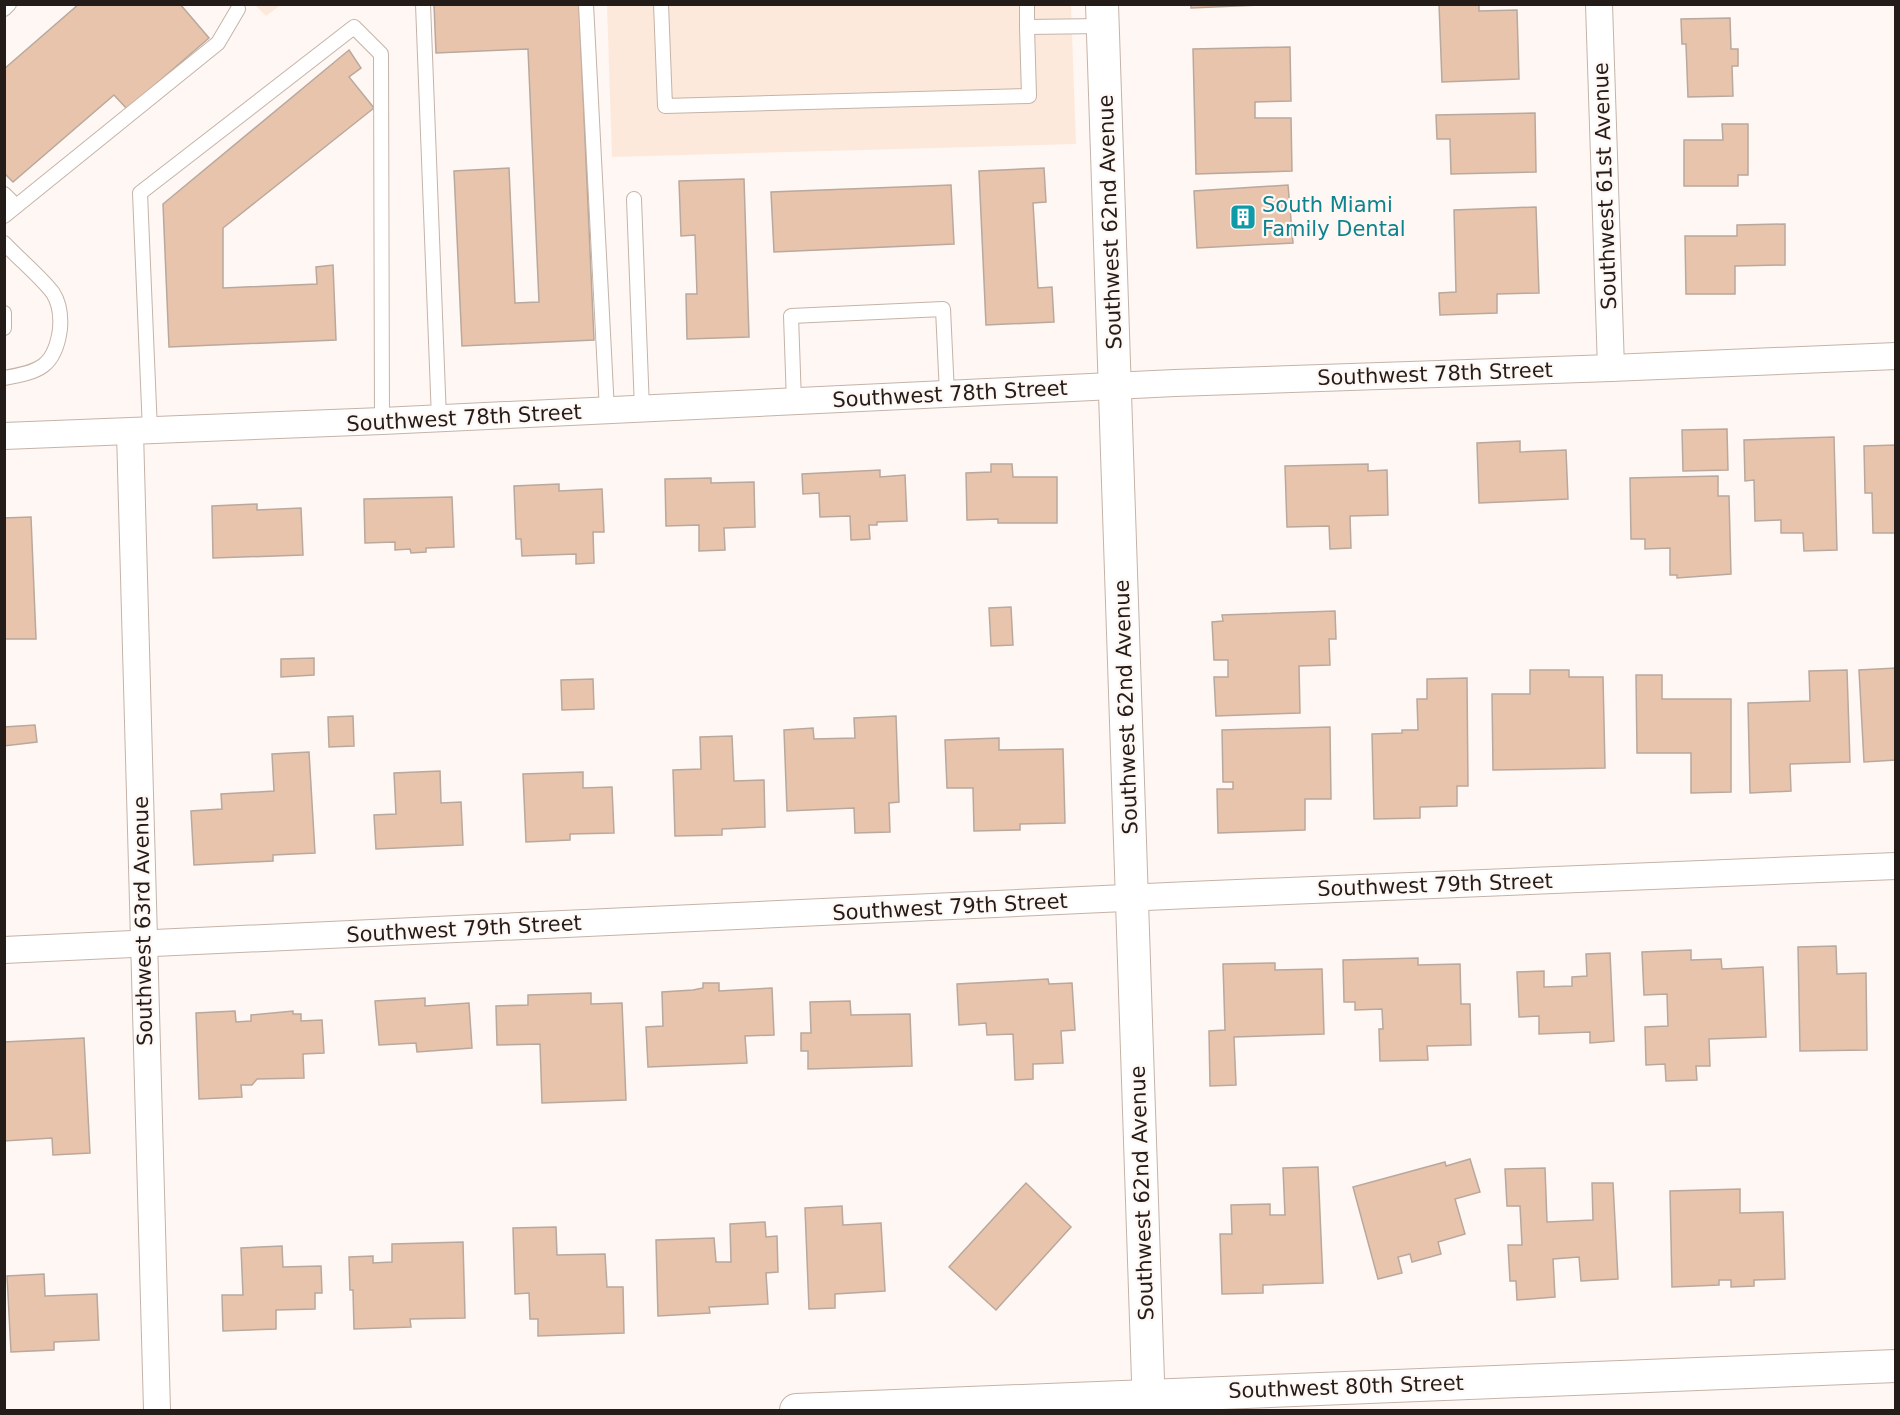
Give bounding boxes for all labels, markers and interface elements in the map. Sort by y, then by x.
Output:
street label: Southwest 61st Avenue [1589,62,1621,310]
street label: Southwest 62nd Avenue [1094,94,1126,350]
place label: South Miami Family Dental [1262,193,1406,241]
building icon: South Miami Family Dental [1228,202,1258,232]
street label: Southwest 78th Street [1317,358,1553,390]
street label: Southwest 78th Street [832,376,1068,412]
street label: Southwest 78th Street [346,400,582,436]
street label: Southwest 62nd Avenue [1110,579,1142,835]
street label: Southwest 63rd Avenue [129,796,157,1046]
street label: Southwest 79th Street [1317,869,1553,901]
street label: Southwest 79th Street [832,889,1068,925]
street label: Southwest 79th Street [346,911,582,947]
street label: Southwest 62nd Avenue [1126,1065,1158,1321]
street label: Southwest 80th Street [1228,1371,1464,1403]

